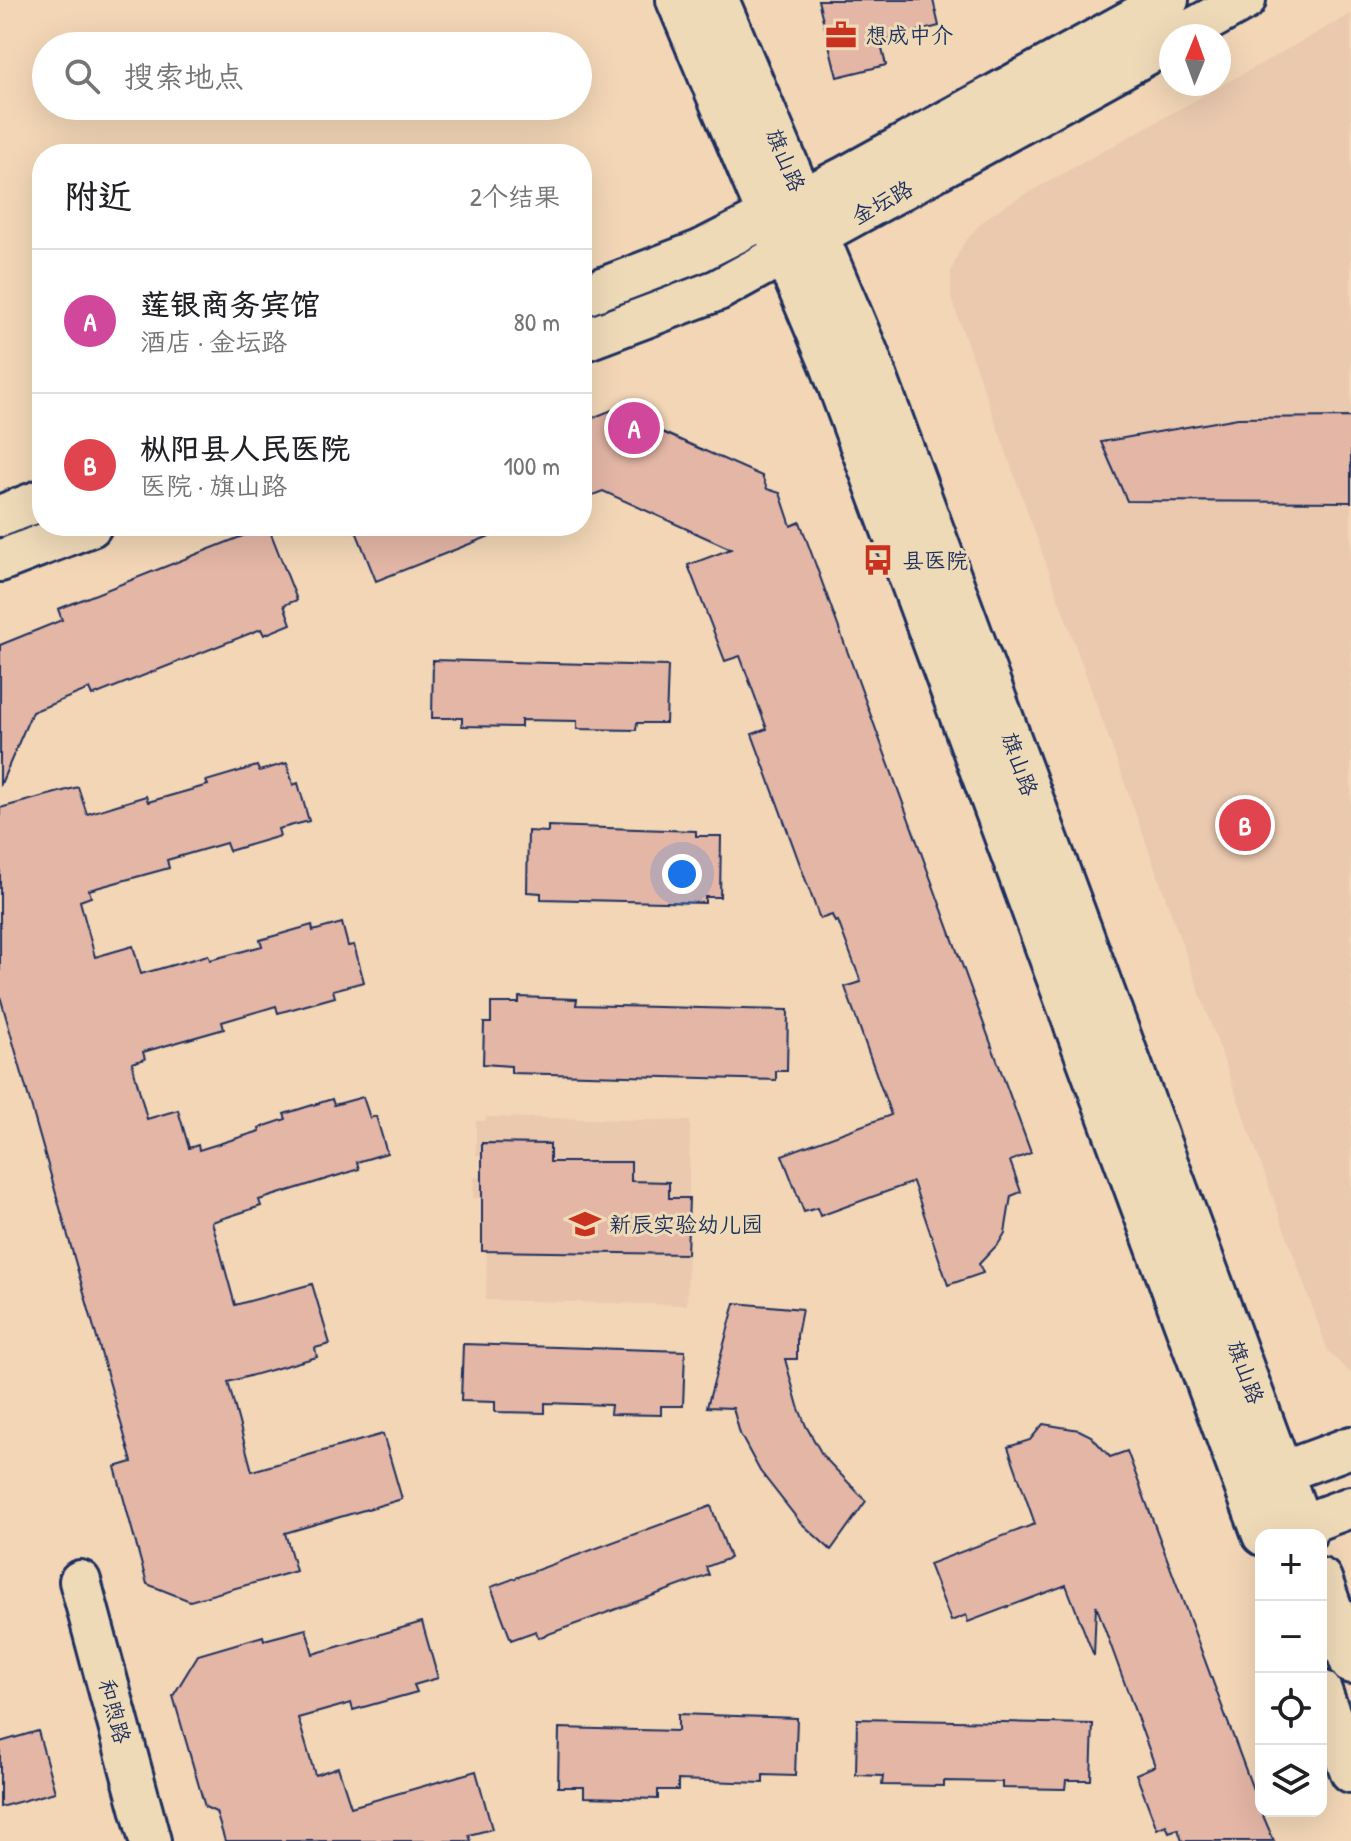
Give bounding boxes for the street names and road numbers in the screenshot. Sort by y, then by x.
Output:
street label: 旗山路 [759,124,813,196]
street label: 金坛路 [846,173,918,231]
street label: 旗山路 [995,728,1045,800]
street label: 旗山路 [1221,1336,1271,1408]
street label: 和煦路 [92,1675,138,1747]

